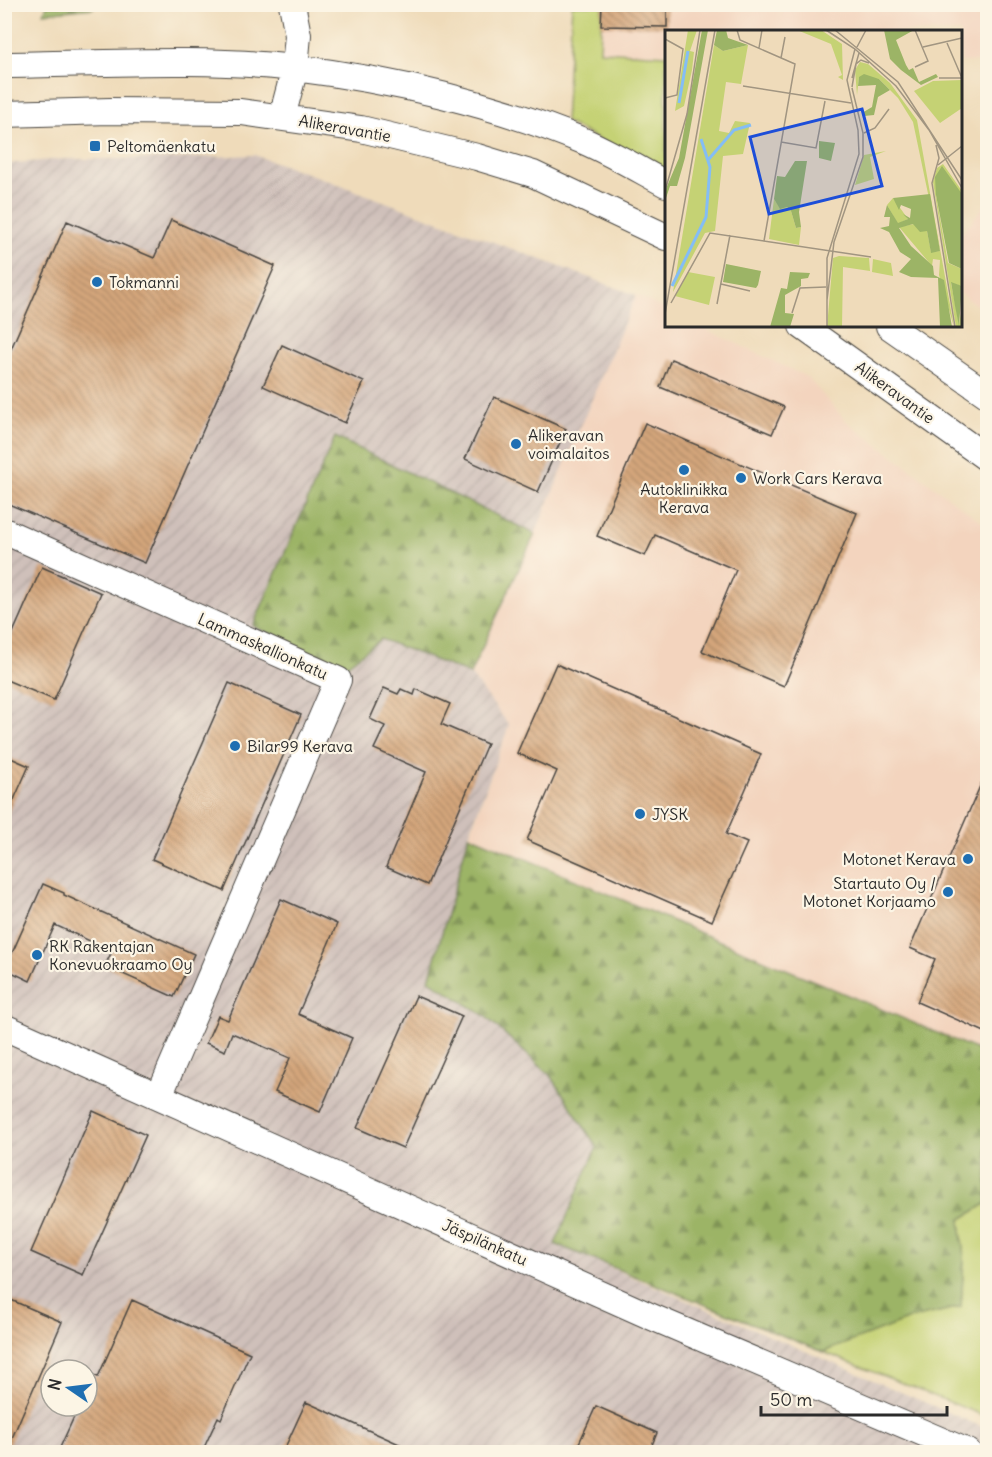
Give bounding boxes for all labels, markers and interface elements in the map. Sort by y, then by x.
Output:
inset map [665,30,962,327]
street label: Alikeravantie [297,110,393,146]
place label: Peltomäenkatu [107,136,216,156]
marker: Peltomäenkatu [88,139,102,153]
place label: Tokmanni [109,272,179,292]
marker: Tokmanni [90,275,104,289]
street label: Alikeravantie [851,357,939,427]
place label: Alikeravan voimalaitos [528,425,609,463]
marker: Alikeravan voimalaitos [509,437,523,451]
marker: Autoklinikka Kerava [677,463,691,477]
place label: Work Cars Kerava [753,468,882,488]
marker: Work Cars Kerava [734,471,748,485]
place label: Autoklinikka Kerava [640,479,728,517]
street label: Lammaskallionkatu [195,608,331,684]
place label: Bilar99 Kerava [247,736,353,756]
marker: Bilar99 Kerava [228,739,242,753]
place label: JYSK [652,804,688,824]
marker: JYSK [633,807,647,821]
place label: Motonet Kerava [842,849,956,869]
marker: Motonet Kerava [961,852,975,866]
place label: Startauto Oy / Motonet Korjaamo [803,873,936,911]
marker: Startauto Oy / Motonet Korjaamo [941,885,955,899]
place label: RK Rakentajan Konevuokraamo Oy [49,936,193,974]
marker: RK Rakentajan Konevuokraamo Oy [30,948,44,962]
street label: Jäspilänkatu [439,1214,531,1270]
north arrow [39,1358,99,1418]
text: N [43,1377,65,1392]
scale bar [761,1379,947,1417]
text: 50 m [770,1388,812,1411]

